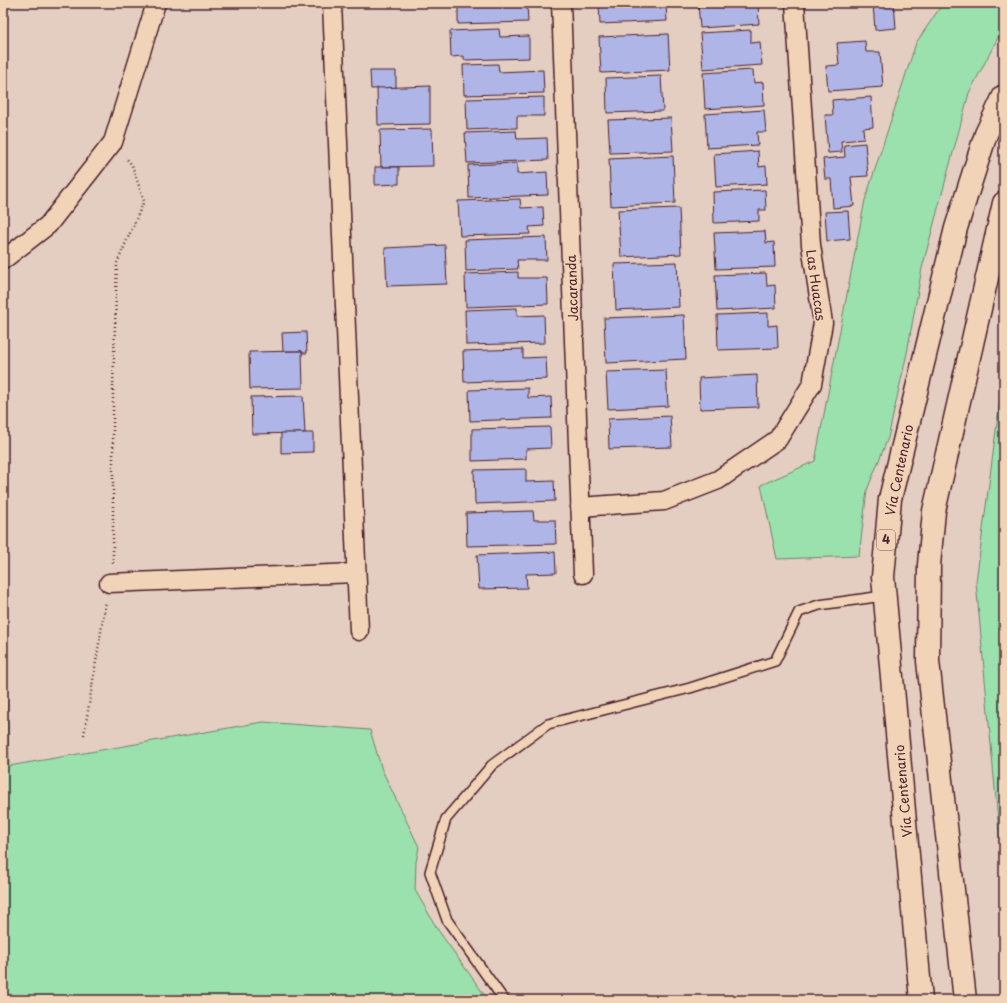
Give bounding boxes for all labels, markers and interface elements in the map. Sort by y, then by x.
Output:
street label: Las Huacas [802,248,831,322]
street label: Jacaranda [561,254,582,322]
street label: Vía Centenario [880,423,917,517]
road number: 4 [877,530,895,550]
street label: Vía Centenario [889,744,916,838]

